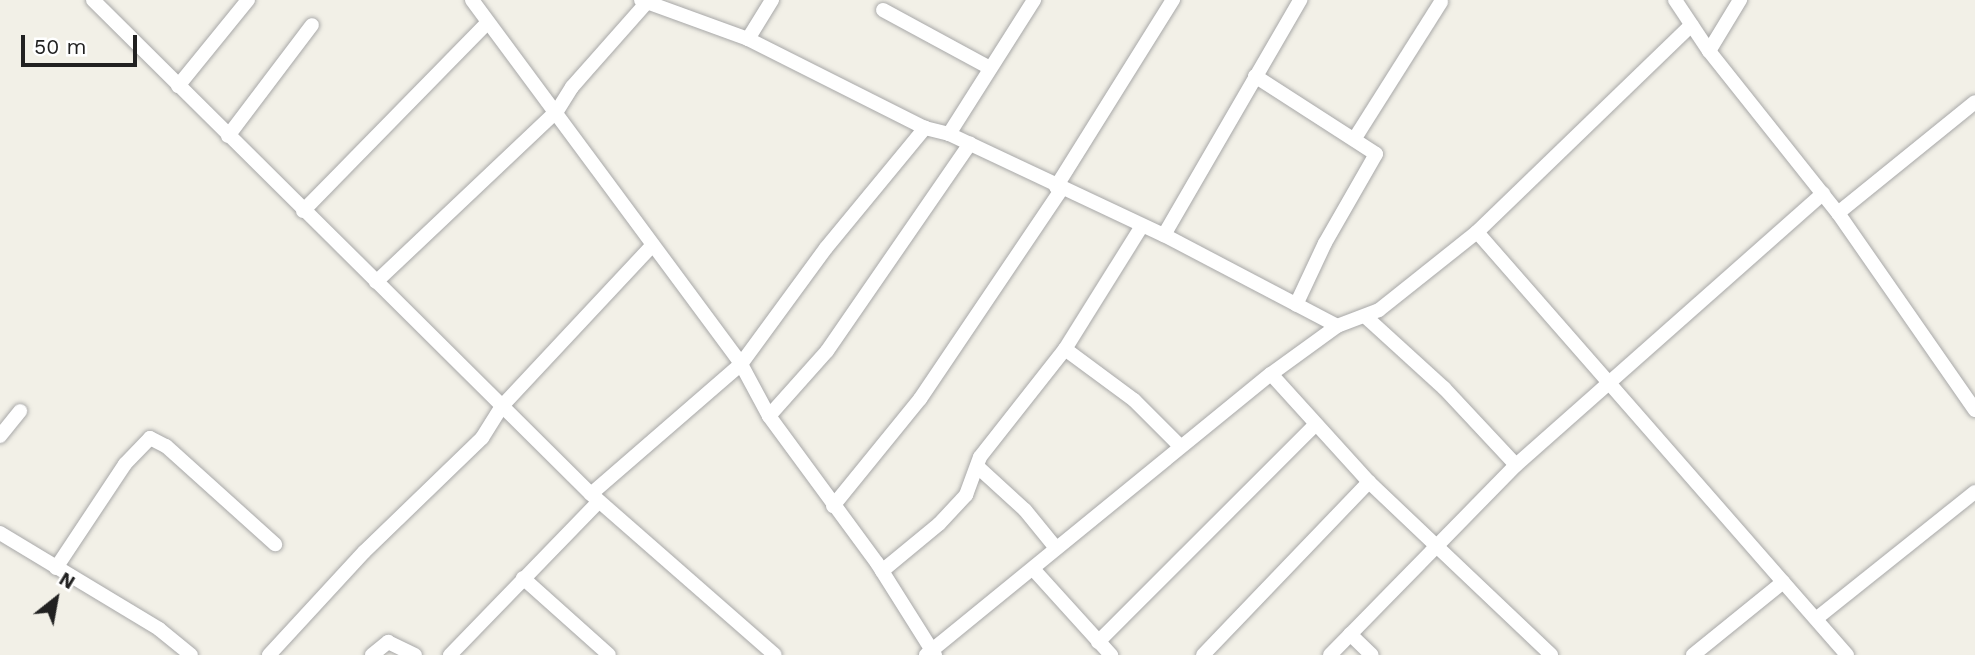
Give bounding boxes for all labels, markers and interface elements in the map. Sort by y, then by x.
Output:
scale bar [24,21,140,65]
text: 50 m [34,34,86,59]
north arrow [21,564,91,634]
text: N [55,567,79,594]

